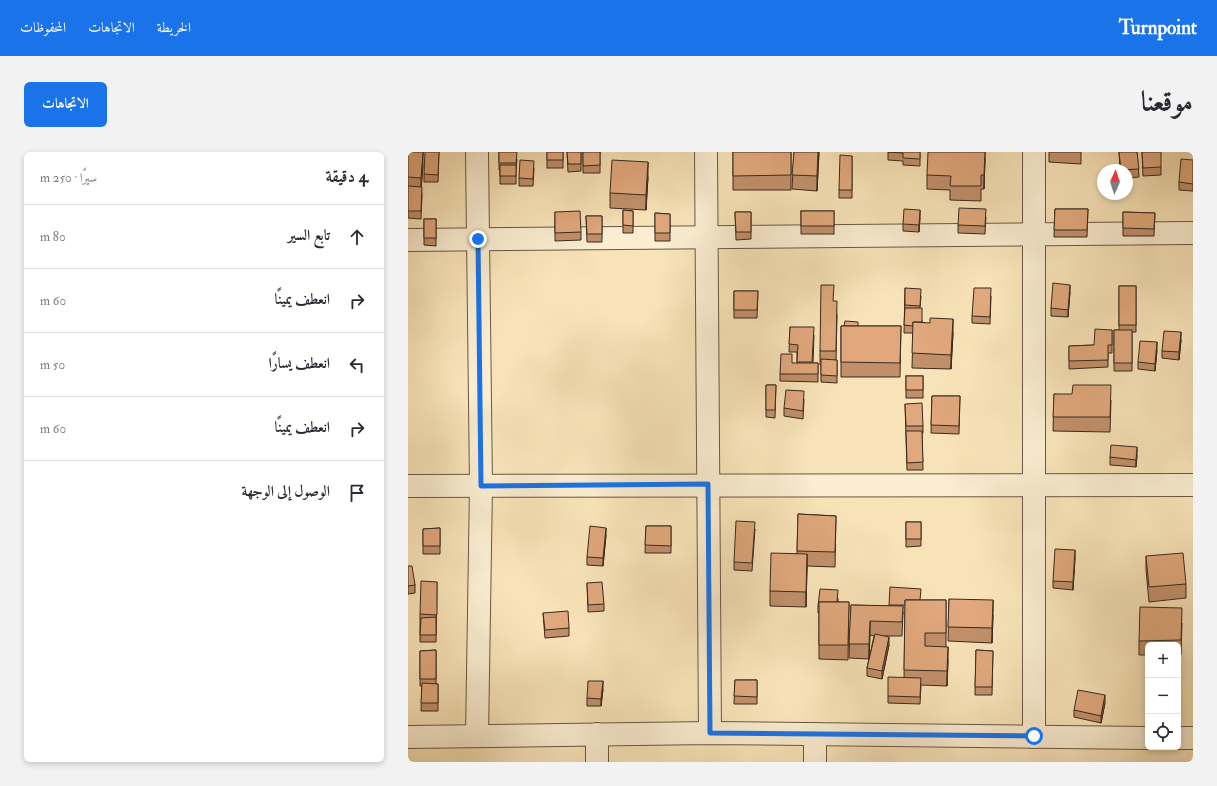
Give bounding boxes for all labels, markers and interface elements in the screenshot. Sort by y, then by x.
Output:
text: Turnpoint [1119,16,1197,40]
text: المحفوظات [20,19,66,36]
text: الاتجاهات [88,19,135,36]
text: الخريطة [157,19,191,36]
button: الاتجاهات [24,82,107,127]
text: موقعنا [1141,85,1193,120]
north arrow [1097,164,1133,200]
text: 4 دقيقة [326,166,368,187]
text: سيرًا · 250 m [40,170,97,186]
text: تابع السير [288,226,330,245]
icon: ahead [346,226,368,248]
text: 80 m [40,229,66,245]
route end [469,230,487,248]
text: انعطف يمينًا [275,290,330,309]
icon: right [346,290,368,312]
text: 60 m [40,293,66,309]
text: انعطف يسارًا [269,354,330,373]
icon: left [346,354,368,376]
text: 50 m [40,357,65,373]
text: انعطف يمينًا [275,418,330,437]
icon: right [346,418,368,440]
text: 60 m [40,421,66,437]
text: الوصول إلى الوجهة [242,482,330,501]
icon: arrive [346,482,368,504]
map controls [1145,642,1181,750]
button: + [1145,642,1181,678]
button: − [1145,678,1181,714]
button: locate [1145,714,1181,750]
route start [1025,727,1043,745]

